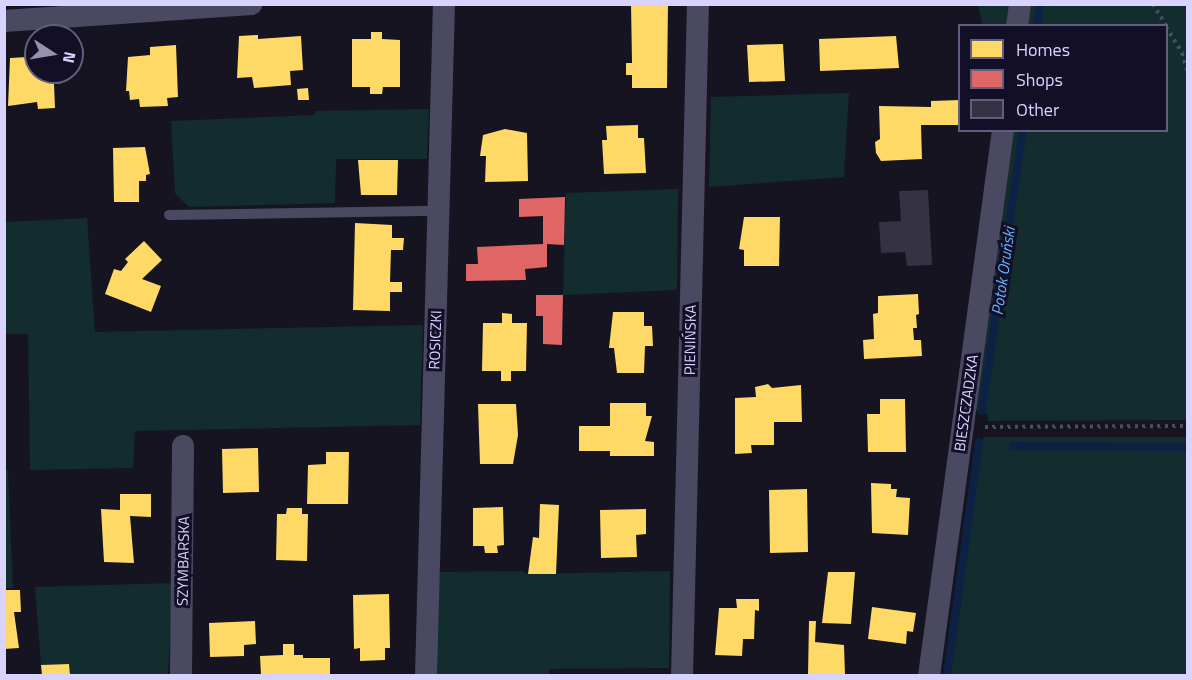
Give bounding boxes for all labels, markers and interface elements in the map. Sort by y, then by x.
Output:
north arrow [24,24,84,84]
legend [958,24,1168,132]
text: Homes [1016,36,1070,63]
text: N [57,49,83,65]
text: Shops [1016,66,1063,93]
text: Other [1016,96,1059,123]
water label: Potok Oruński [987,226,1019,316]
street label: PIENIŃSKA [680,305,700,375]
street label: ROSICZKI [425,310,445,370]
street label: BIESZCZADZKA [950,353,982,453]
street label: SZYMBARSKA [173,516,193,606]

